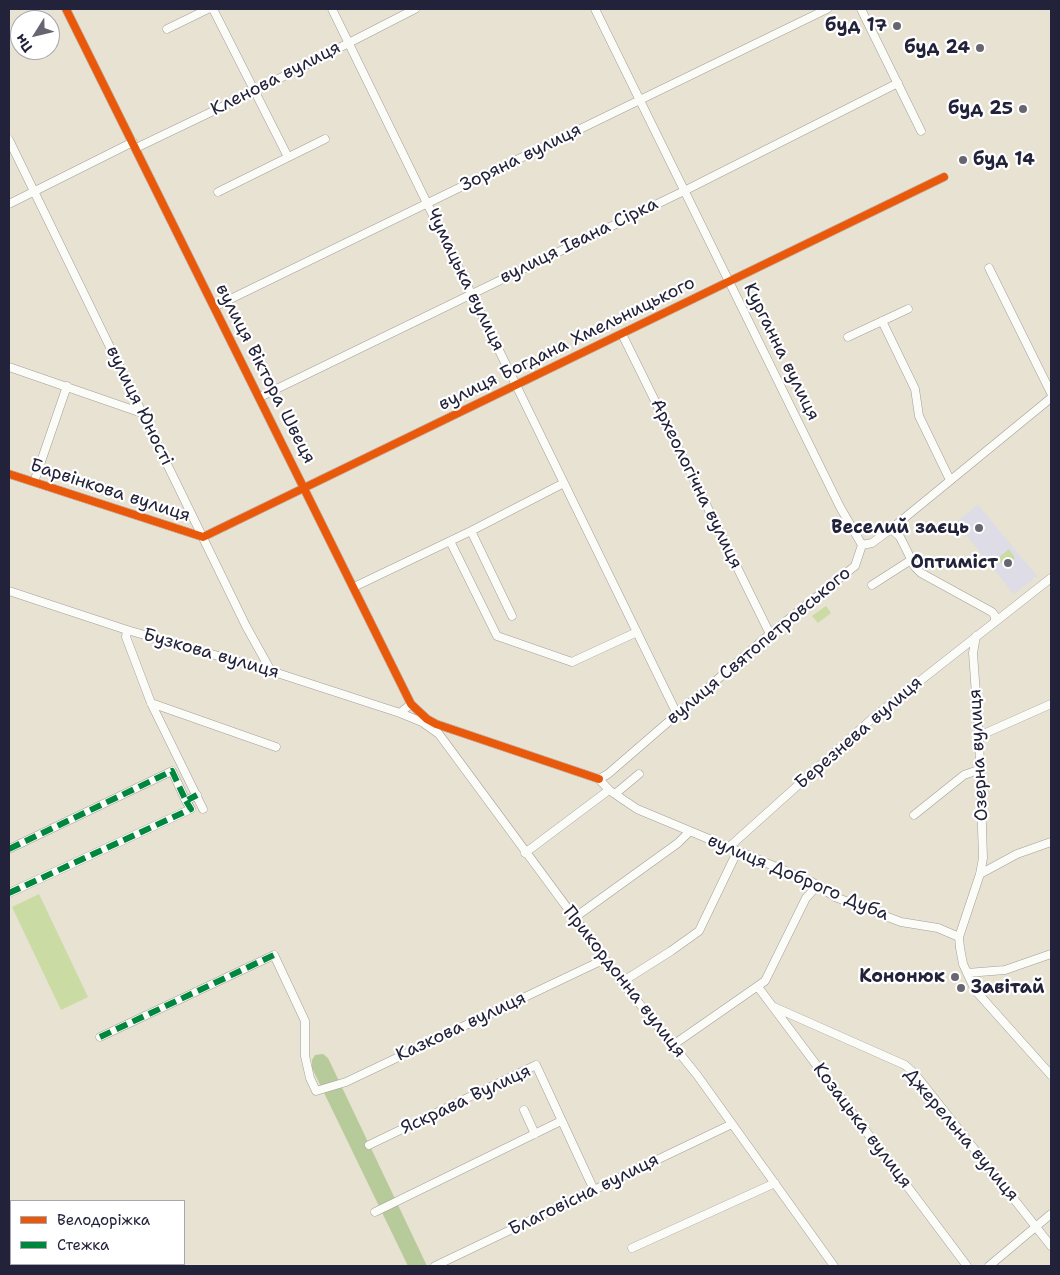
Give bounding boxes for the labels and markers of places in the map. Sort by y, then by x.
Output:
place label: буд 17 [825,15,887,37]
marker: буд 17 [891,20,903,32]
place label: буд 24 [904,37,970,59]
marker: буд 24 [974,42,986,54]
place label: буд 25 [948,98,1013,120]
marker: буд 25 [1017,103,1029,115]
place label: буд 14 [973,149,1035,171]
marker: буд 14 [957,154,969,166]
place label: Веселий заєць [831,517,969,539]
marker: Веселий заєць [973,522,985,534]
place label: Оптиміст [910,552,998,574]
marker: Оптиміст [1002,557,1014,569]
place label: Кононюк [859,966,945,988]
marker: Кононюк [949,971,961,983]
place label: Завітай [971,977,1045,999]
marker: Завітай [955,982,967,994]

